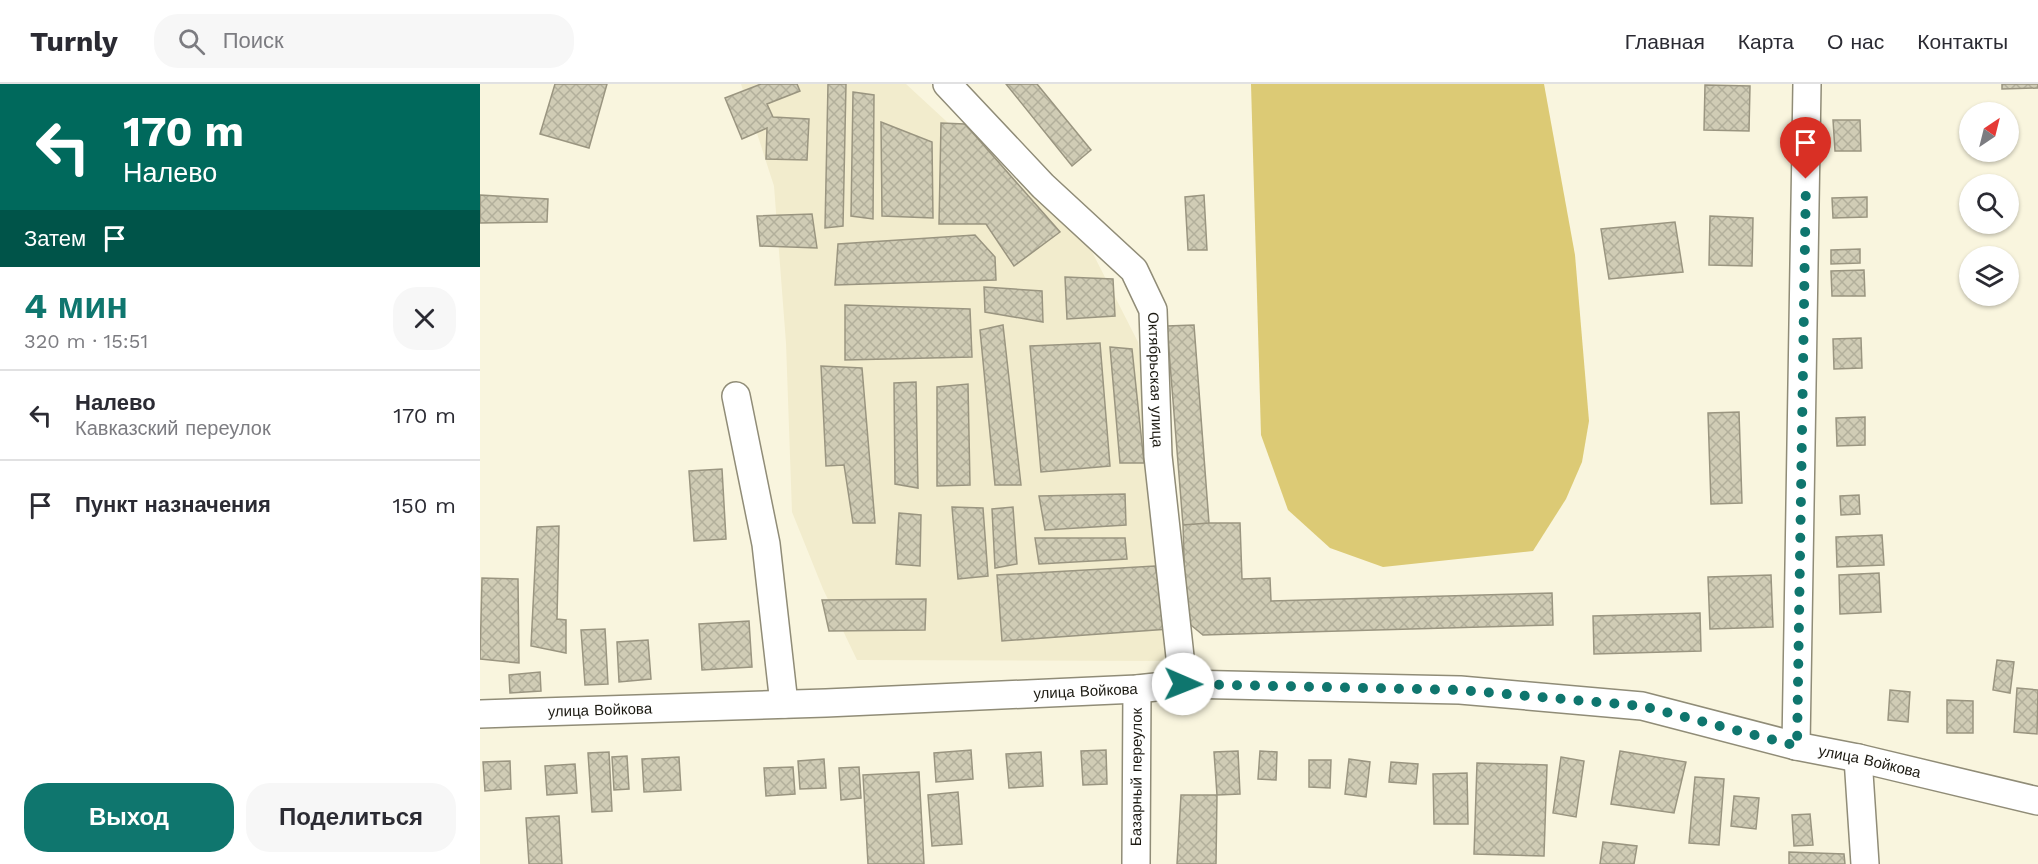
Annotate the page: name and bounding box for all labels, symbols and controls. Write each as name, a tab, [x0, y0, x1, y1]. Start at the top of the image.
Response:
search box	[154, 14, 574, 68]
text: Turnly	[30, 25, 118, 58]
icon: search	[175, 25, 208, 58]
text: Поиск	[223, 28, 284, 53]
text: Главная	[1625, 29, 1705, 54]
text: Карта	[1738, 29, 1794, 54]
text: О нас	[1827, 29, 1884, 54]
text: Контакты	[1917, 29, 2008, 54]
north arrow	[1959, 102, 2019, 162]
map controls	[1959, 102, 2019, 306]
text: 170 m	[123, 107, 244, 156]
icon: left	[24, 108, 102, 186]
pin	[1780, 117, 1831, 179]
icon: arrive	[1789, 126, 1822, 159]
text: Налево	[123, 157, 217, 189]
button: search	[1959, 174, 2019, 234]
icon: arrive	[98, 222, 131, 255]
text: Затем	[24, 226, 86, 251]
button: layers	[1959, 246, 2019, 306]
text: 4 мин	[24, 285, 128, 327]
button: close	[393, 287, 456, 350]
street label: Октябрьская улица	[1144, 312, 1167, 448]
text: 320 m · 15:51	[24, 329, 148, 353]
text: Налево	[75, 390, 156, 415]
icon: left	[24, 399, 57, 432]
text: 170 m	[393, 403, 456, 428]
text: Кавказский переулок	[75, 416, 271, 440]
icon: arrive	[24, 489, 57, 522]
text: Пункт назначения	[75, 492, 271, 517]
text: 150 m	[392, 493, 456, 518]
position arrow	[1151, 652, 1215, 716]
street label: улица Войкова	[1033, 680, 1139, 703]
street label: улица Войкова	[547, 700, 653, 721]
street label: Базарный переулок	[1127, 707, 1146, 846]
street label: улица Войкова	[1817, 742, 1923, 782]
button: Выход	[24, 783, 234, 852]
button: Поделиться	[246, 783, 456, 852]

